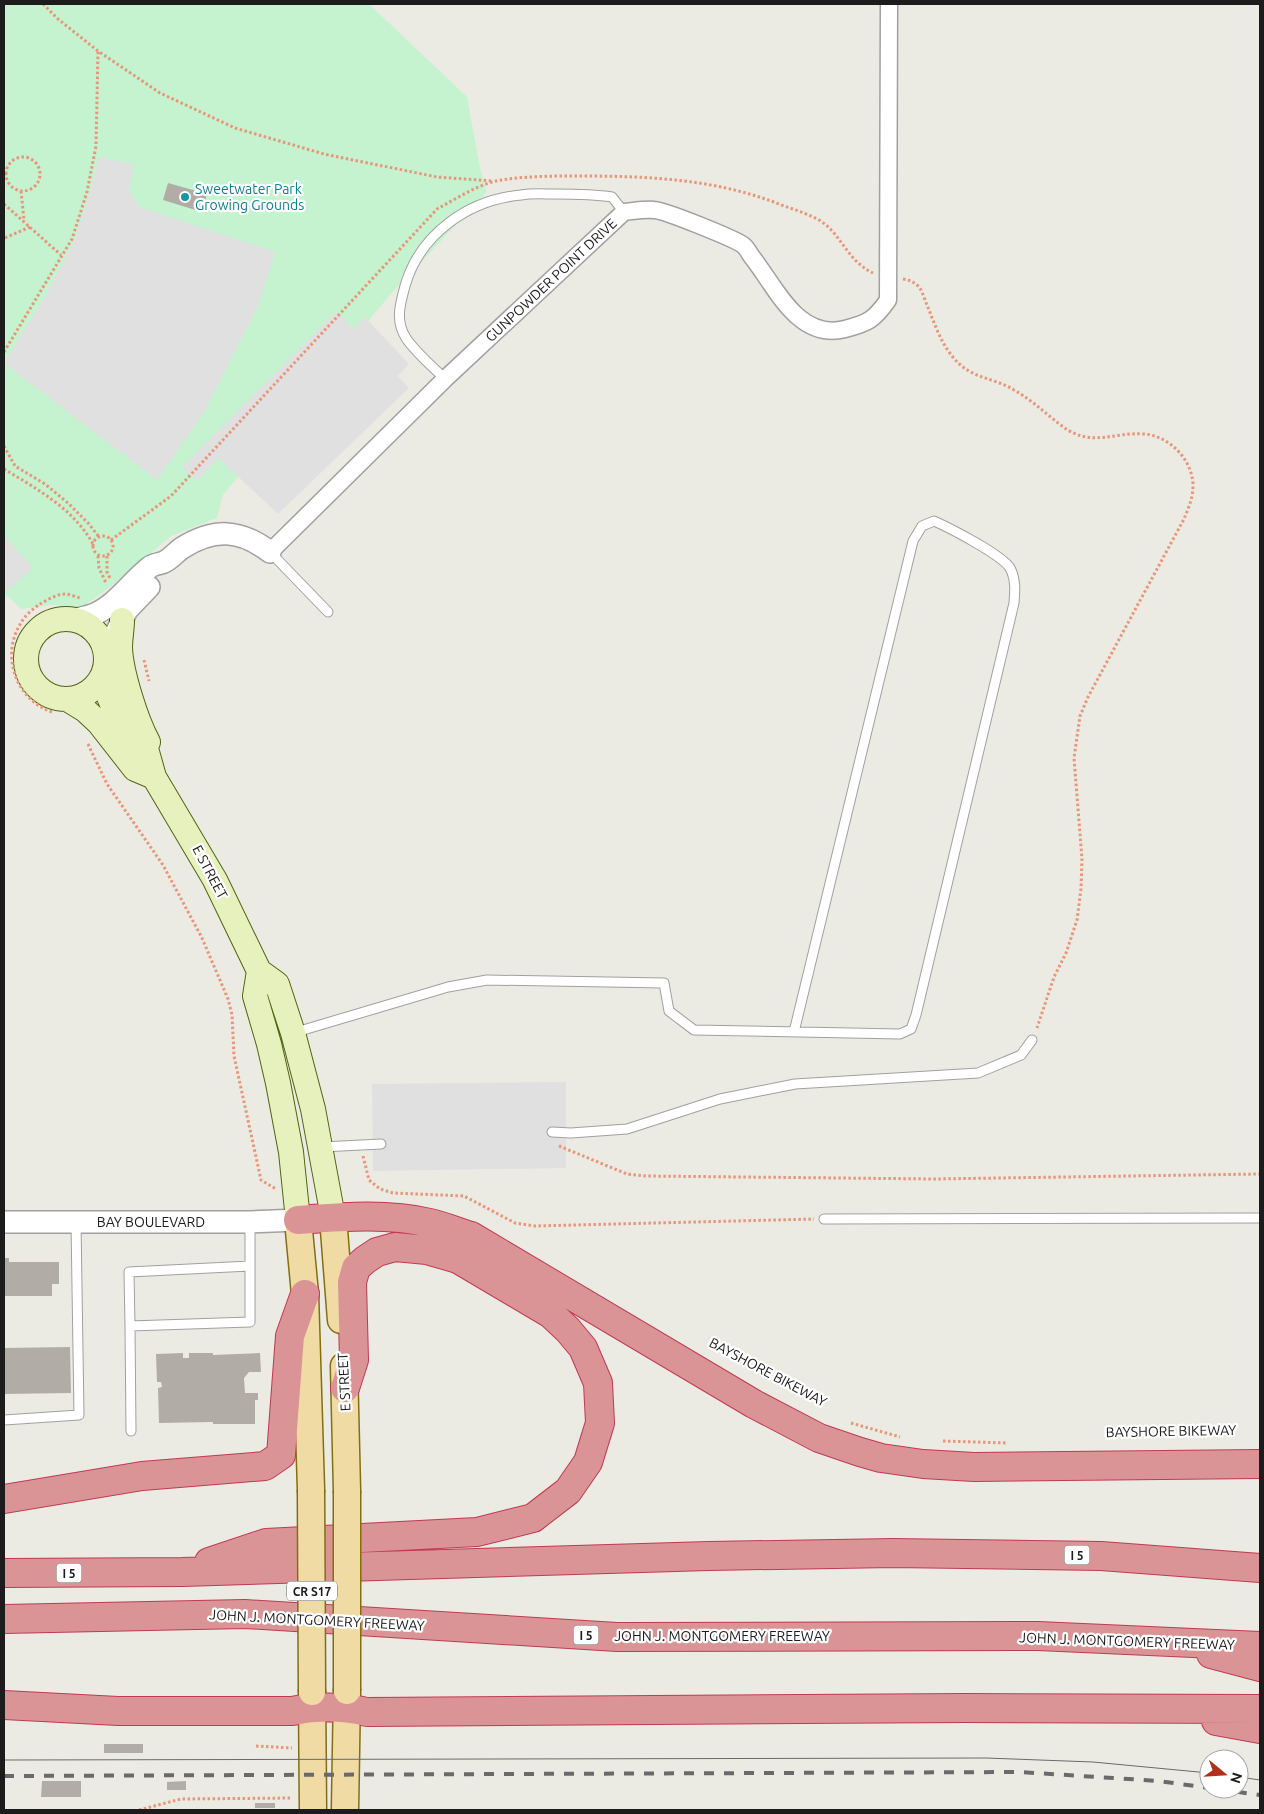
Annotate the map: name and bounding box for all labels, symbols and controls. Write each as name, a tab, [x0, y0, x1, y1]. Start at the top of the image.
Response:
place label: Sweetwater Park Growing Grounds	[195, 181, 304, 213]
marker: Sweetwater Park Growing Grounds	[179, 191, 191, 203]
street label: GUNPOWDER POINT DRIVE	[482, 215, 620, 345]
street label: E STREET	[189, 842, 231, 902]
street label: BAY BOULEVARD	[97, 1214, 205, 1230]
street label: BAYSHORE BIKEWAY	[707, 1334, 829, 1410]
street label: E STREET	[334, 1352, 354, 1412]
street label: BAYSHORE BIKEWAY	[1106, 1422, 1236, 1440]
road number: I 5	[1064, 1546, 1090, 1564]
road number: I 5	[56, 1564, 82, 1582]
road number: CR S17	[287, 1582, 337, 1600]
street label: JOHN J. MONTGOMERY FREEWAY	[209, 1606, 425, 1634]
road number: I 5	[574, 1626, 598, 1644]
street label: JOHN J. MONTGOMERY FREEWAY	[614, 1628, 830, 1644]
street label: JOHN J. MONTGOMERY FREEWAY	[1019, 1629, 1235, 1653]
north arrow	[1199, 1749, 1249, 1799]
text: N	[1227, 1771, 1246, 1785]

